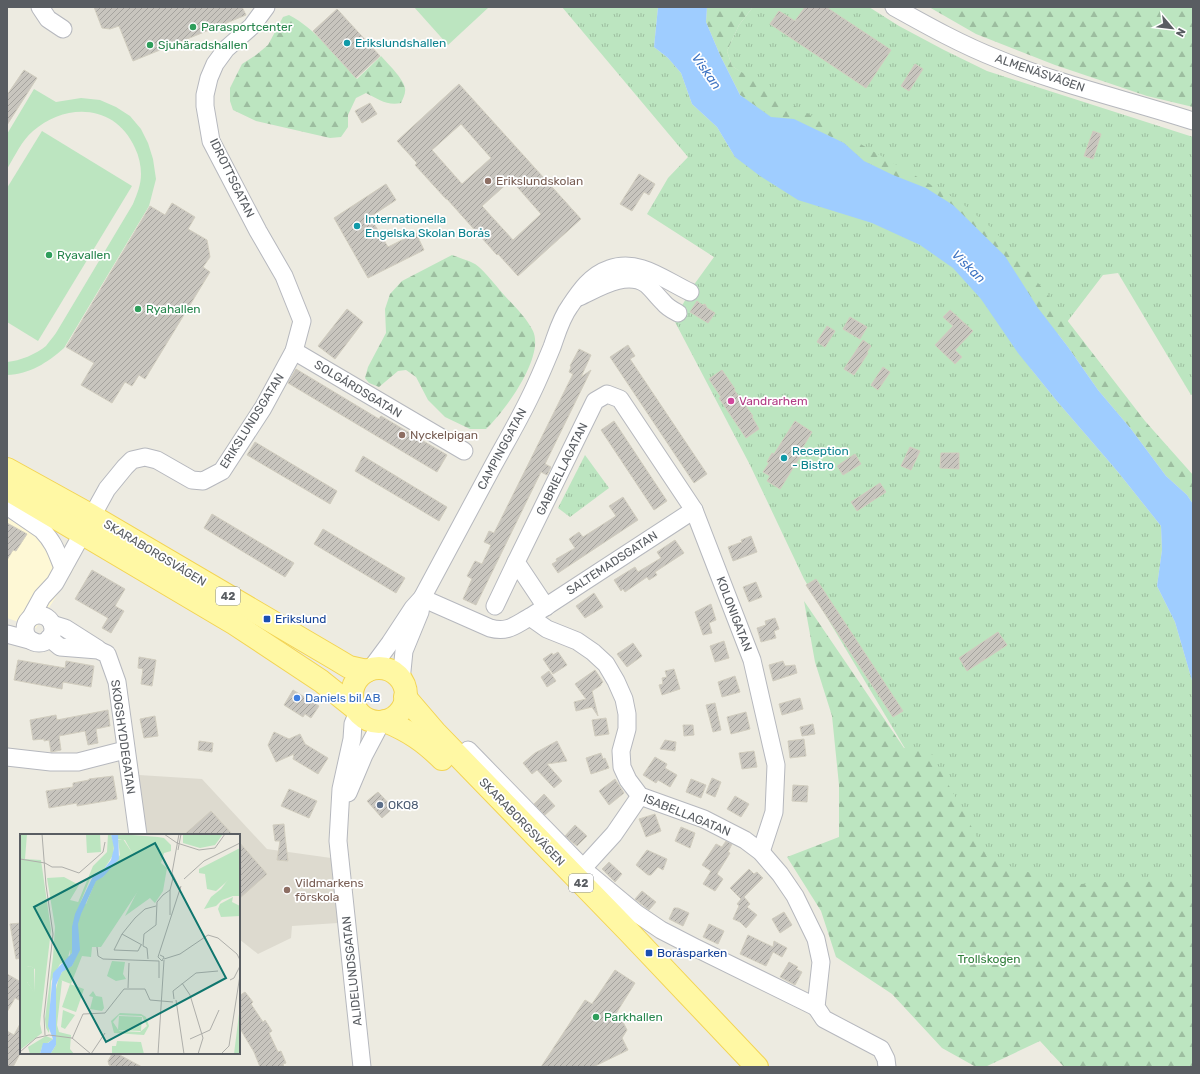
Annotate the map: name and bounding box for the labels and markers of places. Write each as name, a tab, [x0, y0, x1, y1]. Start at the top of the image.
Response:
place label: Parasportcenter	[201, 20, 293, 34]
marker: Parasportcenter	[188, 22, 198, 32]
place label: Erikslundshallen	[355, 36, 446, 50]
place label: Sjuhäradshallen	[158, 38, 248, 52]
marker: Erikslundshallen	[342, 38, 352, 48]
marker: Sjuhäradshallen	[145, 40, 155, 50]
place label: Erikslundskolan	[496, 174, 583, 188]
marker: Erikslundskolan	[483, 176, 493, 186]
place label: Internationella Engelska Skolan Borås	[365, 212, 490, 240]
marker: Internationella Engelska Skolan Borås	[352, 221, 362, 231]
place label: Ryavallen	[57, 248, 111, 262]
marker: Ryavallen	[44, 250, 54, 260]
place label: Ryahallen	[146, 302, 201, 316]
marker: Ryahallen	[133, 304, 143, 314]
place label: Vandrarhem	[739, 394, 808, 408]
marker: Vandrarhem	[726, 396, 736, 406]
place label: Nyckelpigan	[410, 428, 478, 442]
marker: Nyckelpigan	[397, 430, 407, 440]
place label: Reception - Bistro	[792, 444, 849, 472]
marker: Reception - Bistro	[779, 453, 789, 463]
place label: Erikslund	[275, 612, 327, 626]
marker: Erikslund	[262, 614, 272, 624]
place label: Daniels bil AB	[305, 691, 380, 705]
marker: Daniels bil AB	[292, 693, 302, 703]
place label: OKQ8	[388, 798, 419, 812]
marker: OKQ8	[375, 800, 385, 810]
place label: Vildmarkens förskola	[295, 876, 364, 904]
marker: Vildmarkens förskola	[282, 885, 292, 895]
place label: Boråsparken	[657, 946, 727, 960]
marker: Boråsparken	[644, 948, 654, 958]
place label: Parkhallen	[604, 1010, 663, 1024]
marker: Parkhallen	[591, 1012, 601, 1022]

